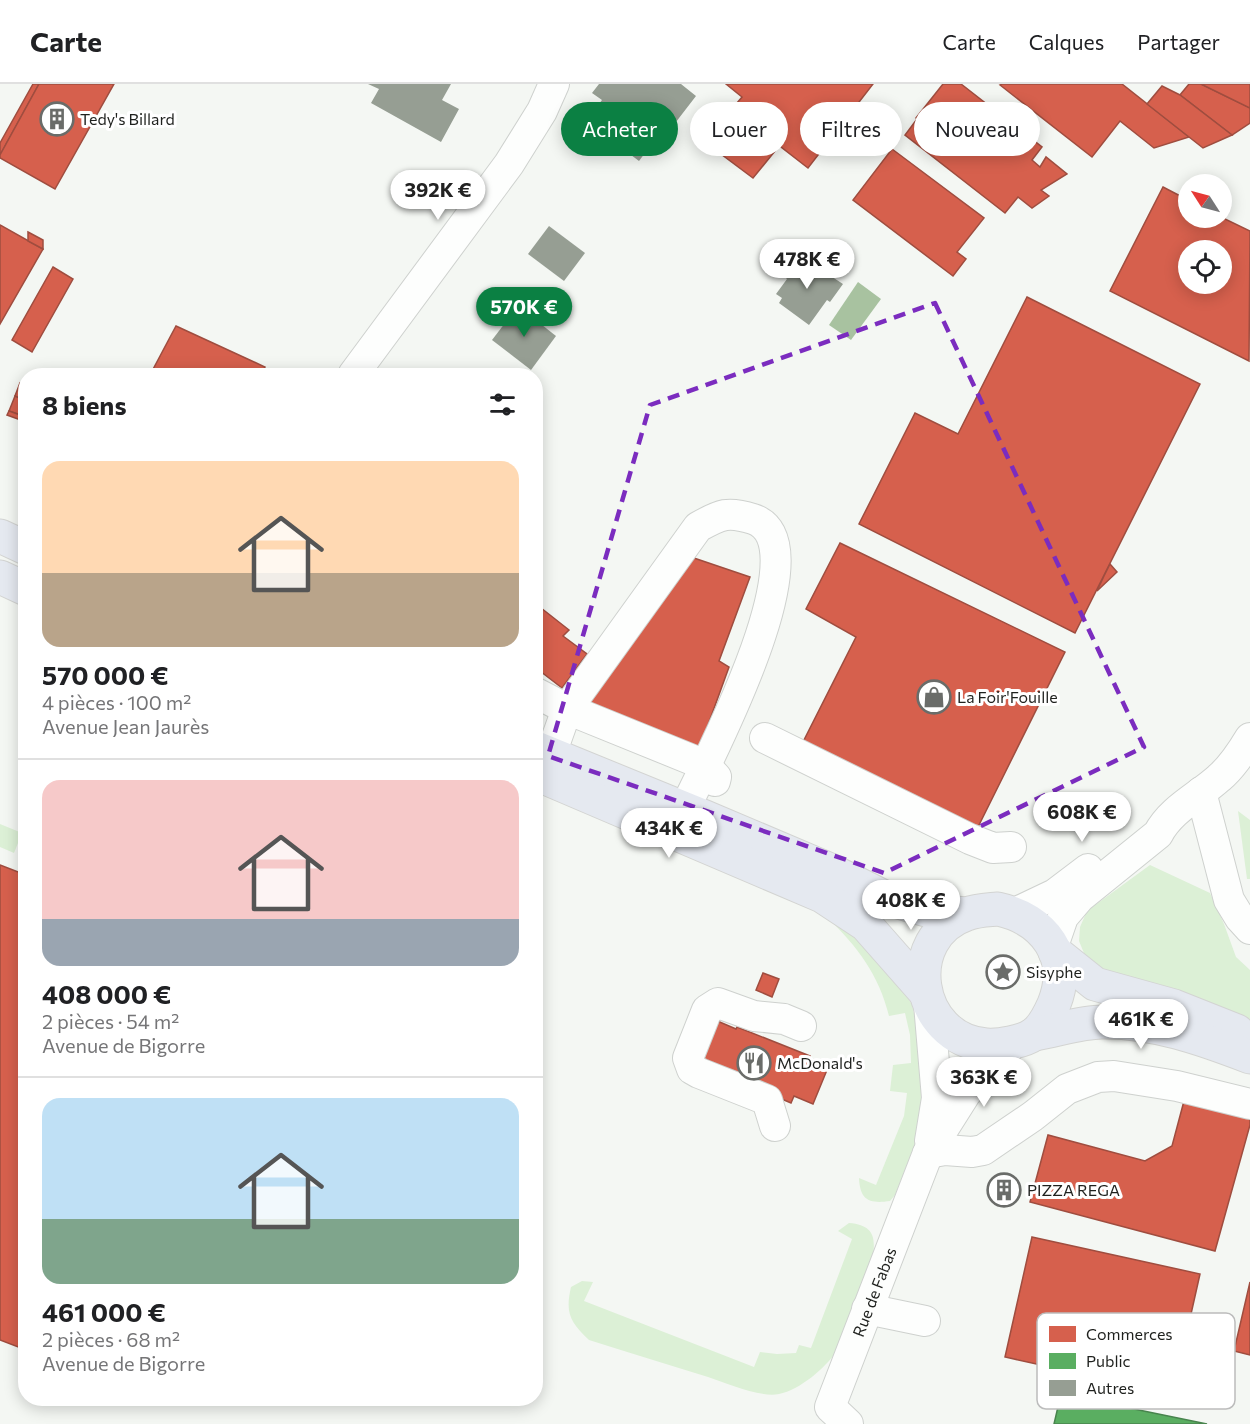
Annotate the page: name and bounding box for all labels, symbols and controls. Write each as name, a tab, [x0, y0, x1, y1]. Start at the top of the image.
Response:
text: Carte	[30, 24, 102, 58]
text: Carte	[943, 29, 996, 54]
text: Calques	[1029, 29, 1104, 54]
text: Partager	[1137, 29, 1220, 54]
building icon: Tedy's Billard	[39, 101, 75, 137]
chip: Acheter	[561, 102, 678, 156]
chip: Louer	[690, 102, 788, 156]
chip: Filtres	[800, 102, 902, 156]
chip: Nouveau	[914, 102, 1040, 156]
place label: Tedy's Billard	[80, 109, 175, 128]
pin: 392K €	[389, 170, 487, 221]
north arrow	[1178, 174, 1232, 228]
map controls	[1178, 174, 1232, 294]
text: 392K €	[404, 177, 472, 201]
pin: 478K €	[758, 239, 856, 290]
button: locate	[1178, 240, 1232, 294]
text: 478K €	[774, 246, 840, 270]
pin: 570K €	[475, 287, 573, 338]
text: 570K €	[490, 294, 558, 318]
icon: filters	[486, 388, 519, 421]
text: 8 biens	[42, 389, 127, 420]
icon: home	[227, 500, 335, 608]
text: 570 000 €	[42, 659, 169, 690]
shop icon: La Foir'Fouille	[916, 679, 952, 715]
place label: La Foir'Fouille	[957, 687, 1058, 706]
text: 4 pièces · 100 m²	[42, 690, 191, 714]
text: Avenue Jean Jaurès	[42, 714, 209, 738]
pin: 608K €	[1033, 792, 1131, 843]
text: 608K €	[1047, 799, 1117, 823]
pin: 434K €	[620, 808, 718, 859]
text: 434K €	[635, 815, 703, 839]
icon: home	[227, 819, 335, 927]
pin: 408K €	[862, 880, 960, 931]
text: 408K €	[876, 887, 946, 911]
place icon: Sisyphe	[985, 954, 1021, 990]
place label: Sisyphe	[1026, 962, 1082, 981]
text: 408 000 €	[42, 978, 171, 1009]
pin: 461K €	[1092, 999, 1190, 1050]
text: 461K €	[1108, 1006, 1174, 1030]
text: 2 pièces · 54 m²	[42, 1009, 179, 1033]
text: Avenue de Bigorre	[42, 1033, 205, 1057]
restaurant icon: McDonald's	[736, 1045, 772, 1081]
place label: McDonald's	[777, 1053, 863, 1072]
pin: 363K €	[935, 1057, 1033, 1108]
text: 363K €	[950, 1064, 1018, 1088]
icon: home	[227, 1137, 335, 1245]
building icon: PIZZA REGA	[986, 1172, 1022, 1208]
place label: PIZZA REGA	[1027, 1180, 1120, 1199]
street label: Rue de Fabas	[848, 1244, 900, 1339]
text: 461 000 €	[42, 1296, 166, 1327]
legend	[1037, 1313, 1235, 1409]
text: Commerces	[1086, 1324, 1173, 1343]
text: 2 pièces · 68 m²	[42, 1327, 180, 1351]
text: Avenue de Bigorre	[42, 1351, 205, 1375]
text: Public	[1086, 1351, 1131, 1370]
text: Autres	[1086, 1378, 1134, 1397]

